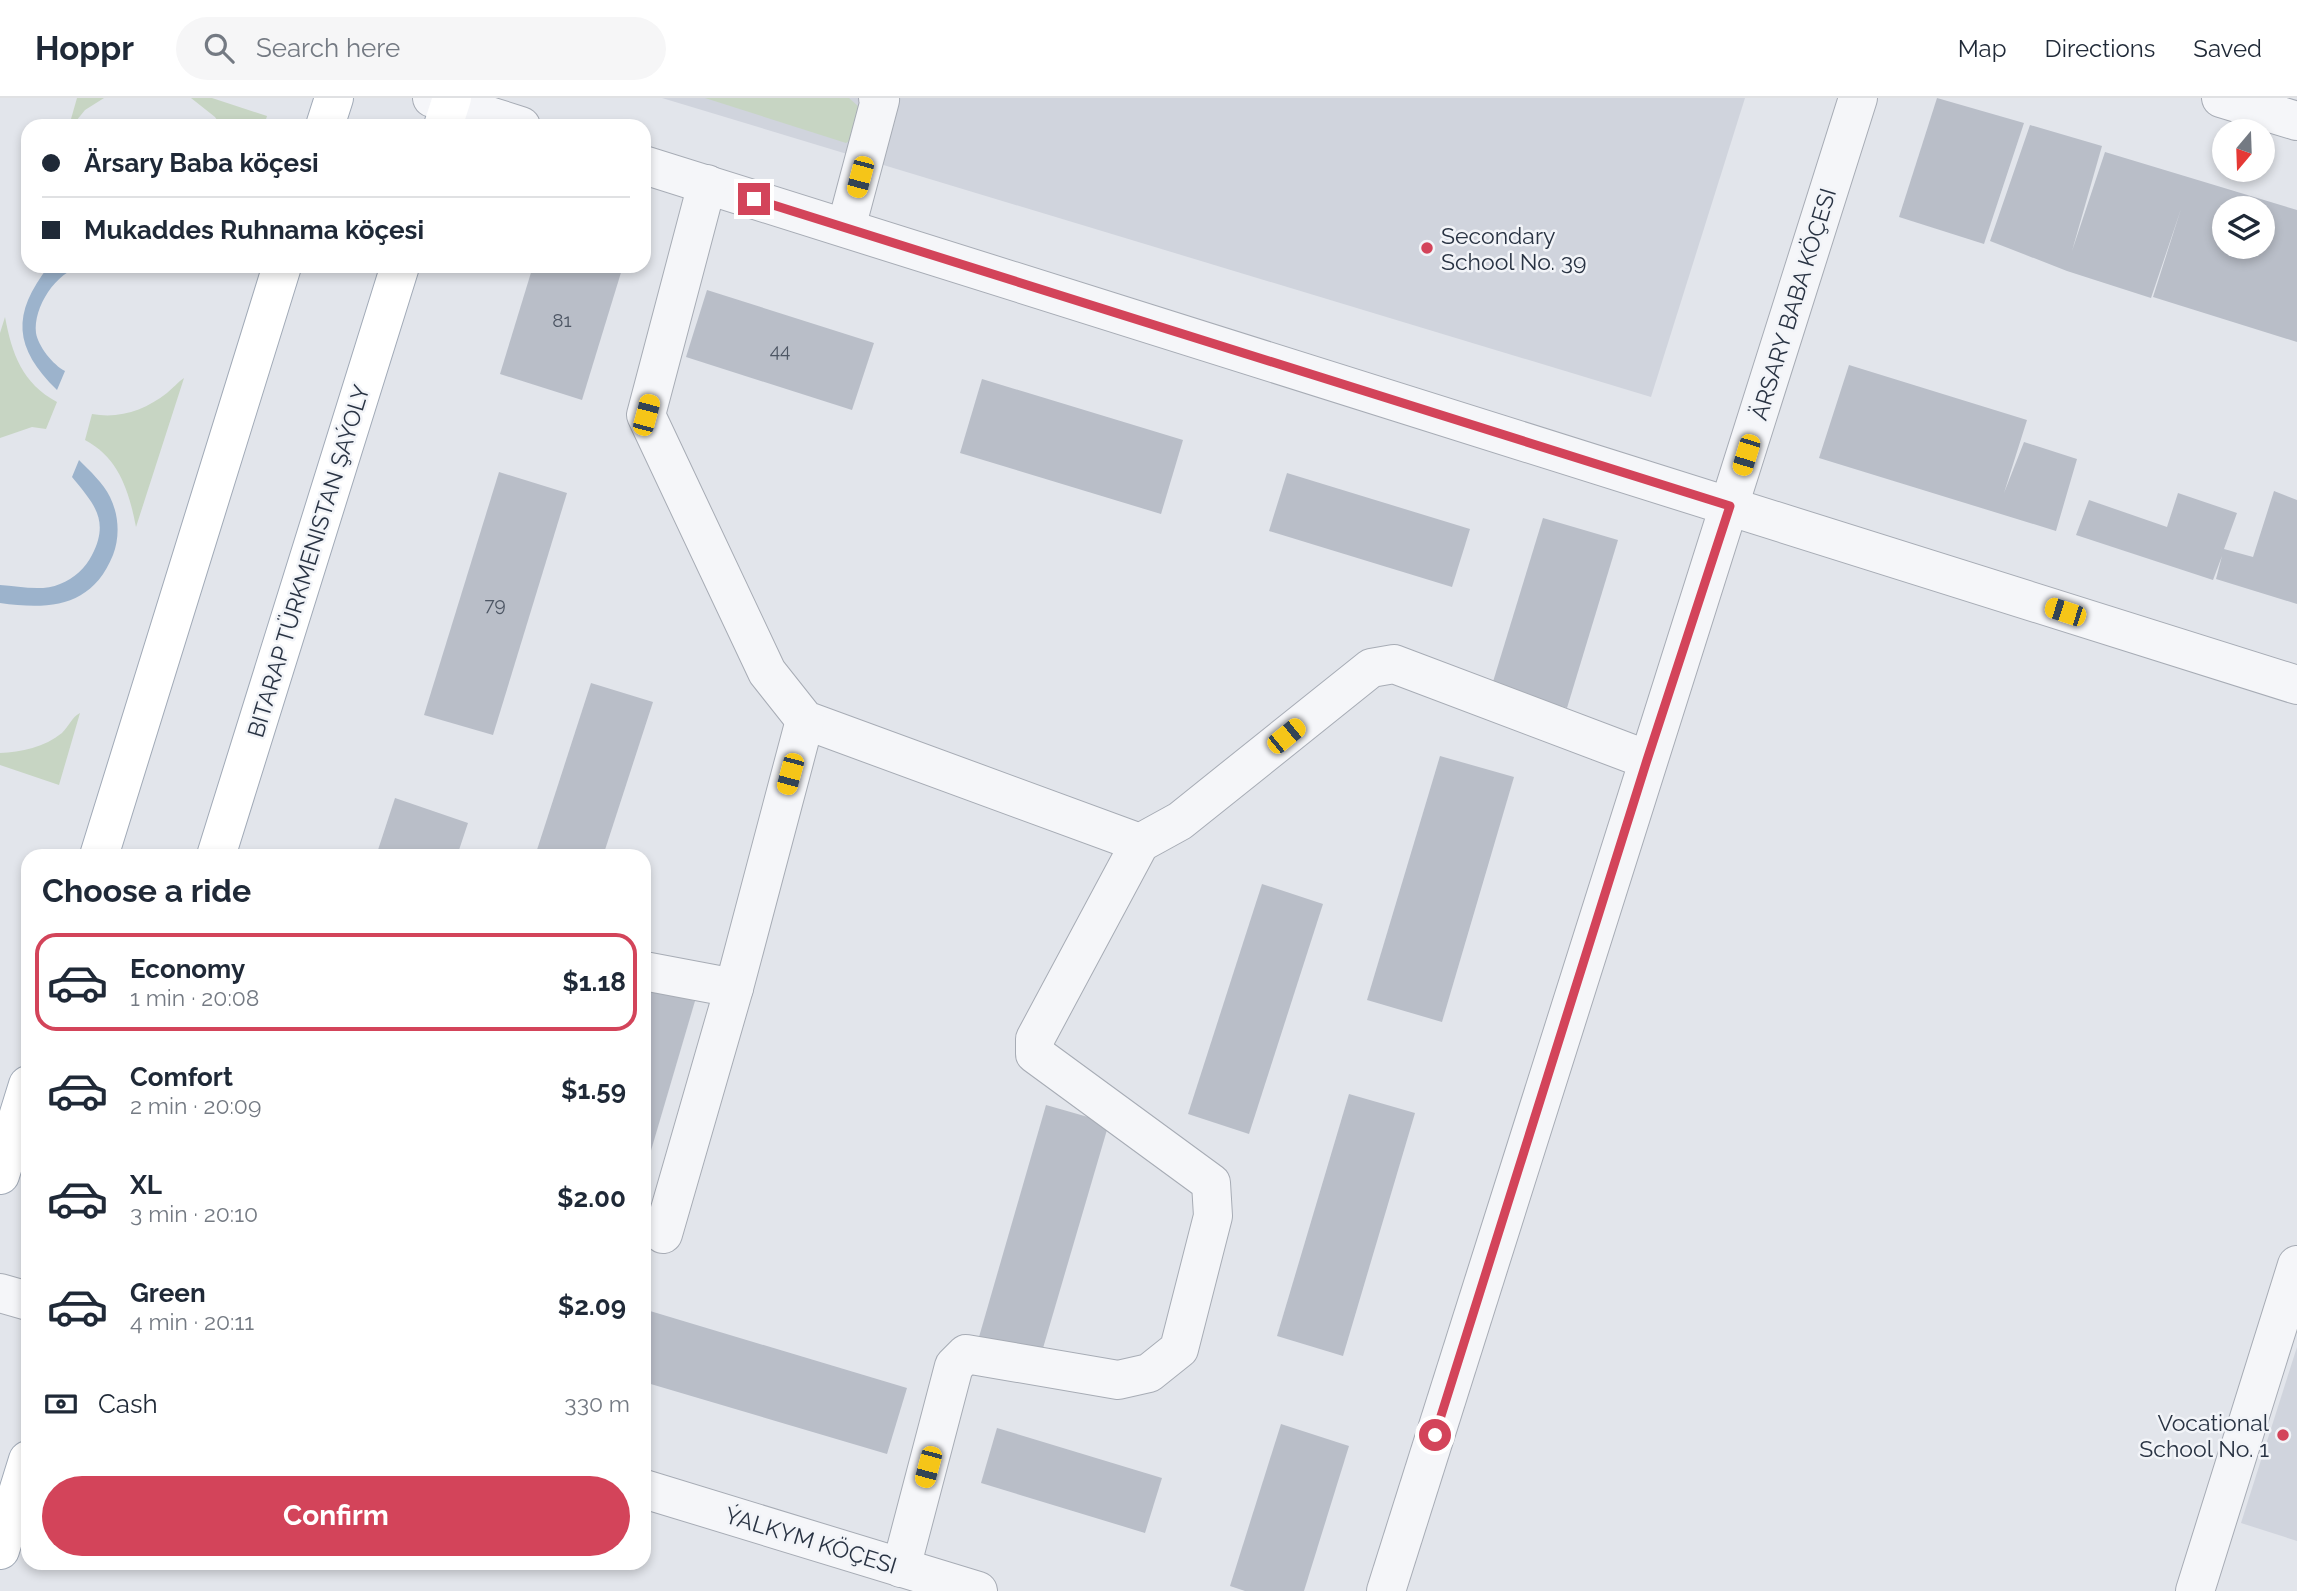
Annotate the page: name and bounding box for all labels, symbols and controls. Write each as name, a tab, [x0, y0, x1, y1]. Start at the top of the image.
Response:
search box	[176, 17, 666, 80]
text: Hoppr	[35, 29, 134, 68]
icon: search	[200, 29, 238, 67]
text: Search here	[256, 33, 400, 63]
text: Map	[1958, 34, 2007, 63]
text: Directions	[2045, 34, 2155, 63]
text: Saved	[2193, 34, 2262, 63]
north arrow	[2212, 119, 2275, 182]
map controls	[2212, 119, 2275, 259]
text: Ärsary Baba köçesi	[84, 148, 319, 178]
car	[845, 154, 876, 200]
route end	[738, 183, 770, 215]
street label: ÄRSARY BABA KÖÇESI	[1745, 185, 1841, 423]
button: layers	[2212, 196, 2275, 259]
text: Mukaddes Ruhnama köçesi	[84, 215, 424, 245]
place label: Secondary School No. 39	[1441, 222, 1587, 275]
marker: Secondary School No. 39	[1419, 240, 1435, 256]
house number: 81	[552, 309, 572, 331]
house number: 44	[770, 339, 790, 361]
street label: BITARAP TÜRKMENISTAN ŞAÝOLY	[241, 381, 375, 741]
car	[631, 392, 662, 438]
car	[1730, 432, 1763, 478]
house number: 79	[484, 593, 506, 615]
car	[2042, 596, 2089, 628]
car	[1264, 715, 1309, 757]
car	[775, 751, 806, 797]
text: Choose a ride	[42, 872, 251, 909]
icon: car	[46, 951, 109, 1014]
text: Economy	[130, 954, 245, 984]
text: $1.18	[562, 967, 626, 997]
text: 1 min · 20:08	[130, 984, 259, 1011]
icon: car	[46, 1059, 109, 1122]
text: Comfort	[130, 1062, 233, 1092]
text: $1.59	[561, 1075, 626, 1105]
text: 2 min · 20:09	[130, 1092, 261, 1119]
icon: car	[46, 1167, 109, 1230]
text: XL	[130, 1170, 162, 1200]
text: $2.00	[557, 1183, 626, 1213]
text: 3 min · 20:10	[130, 1200, 258, 1227]
icon: car	[46, 1275, 109, 1338]
text: Green	[130, 1278, 206, 1308]
text: $2.09	[558, 1291, 626, 1321]
text: 4 min · 20:11	[130, 1308, 254, 1335]
icon: cash	[42, 1385, 80, 1423]
text: Cash	[98, 1389, 158, 1419]
text: 330 m	[564, 1390, 630, 1417]
place label: Vocational School No. 1	[2139, 1409, 2270, 1462]
route start	[1419, 1419, 1451, 1451]
marker: Vocational School No. 1	[2275, 1427, 2291, 1443]
car	[913, 1444, 944, 1490]
button: Confirm	[42, 1476, 630, 1556]
street label: ÝALKYM KÖÇESI	[722, 1501, 900, 1579]

